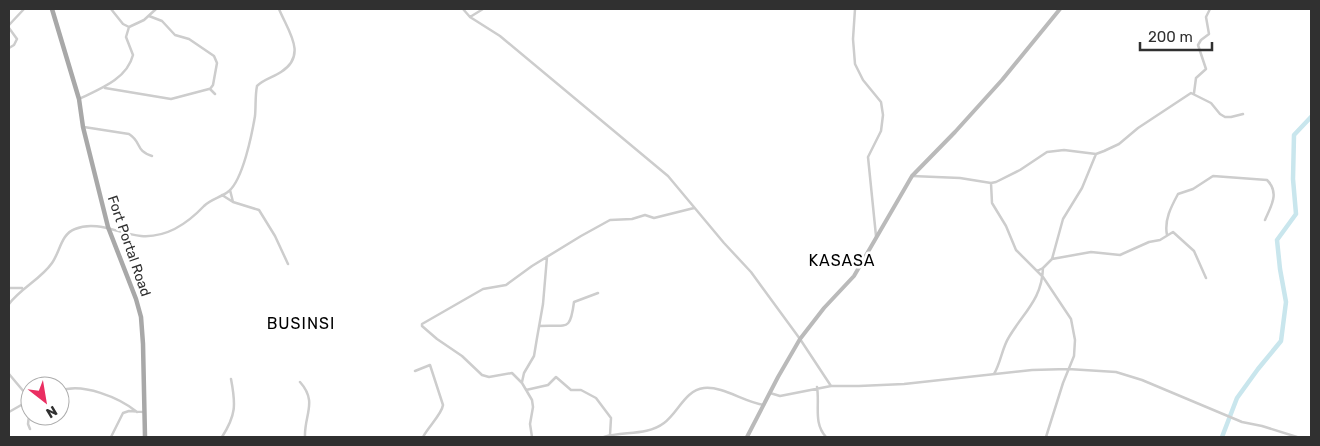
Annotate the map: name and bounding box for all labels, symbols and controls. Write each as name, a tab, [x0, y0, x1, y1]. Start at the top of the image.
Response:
scale bar	[1140, 20, 1212, 52]
text: 200 m	[1148, 28, 1193, 46]
street label: Fort Portal Road	[104, 193, 154, 299]
district label: KASASA	[808, 251, 876, 270]
district label: BUSINSI	[267, 314, 335, 333]
north arrow	[20, 376, 70, 426]
text: N	[43, 402, 60, 422]

